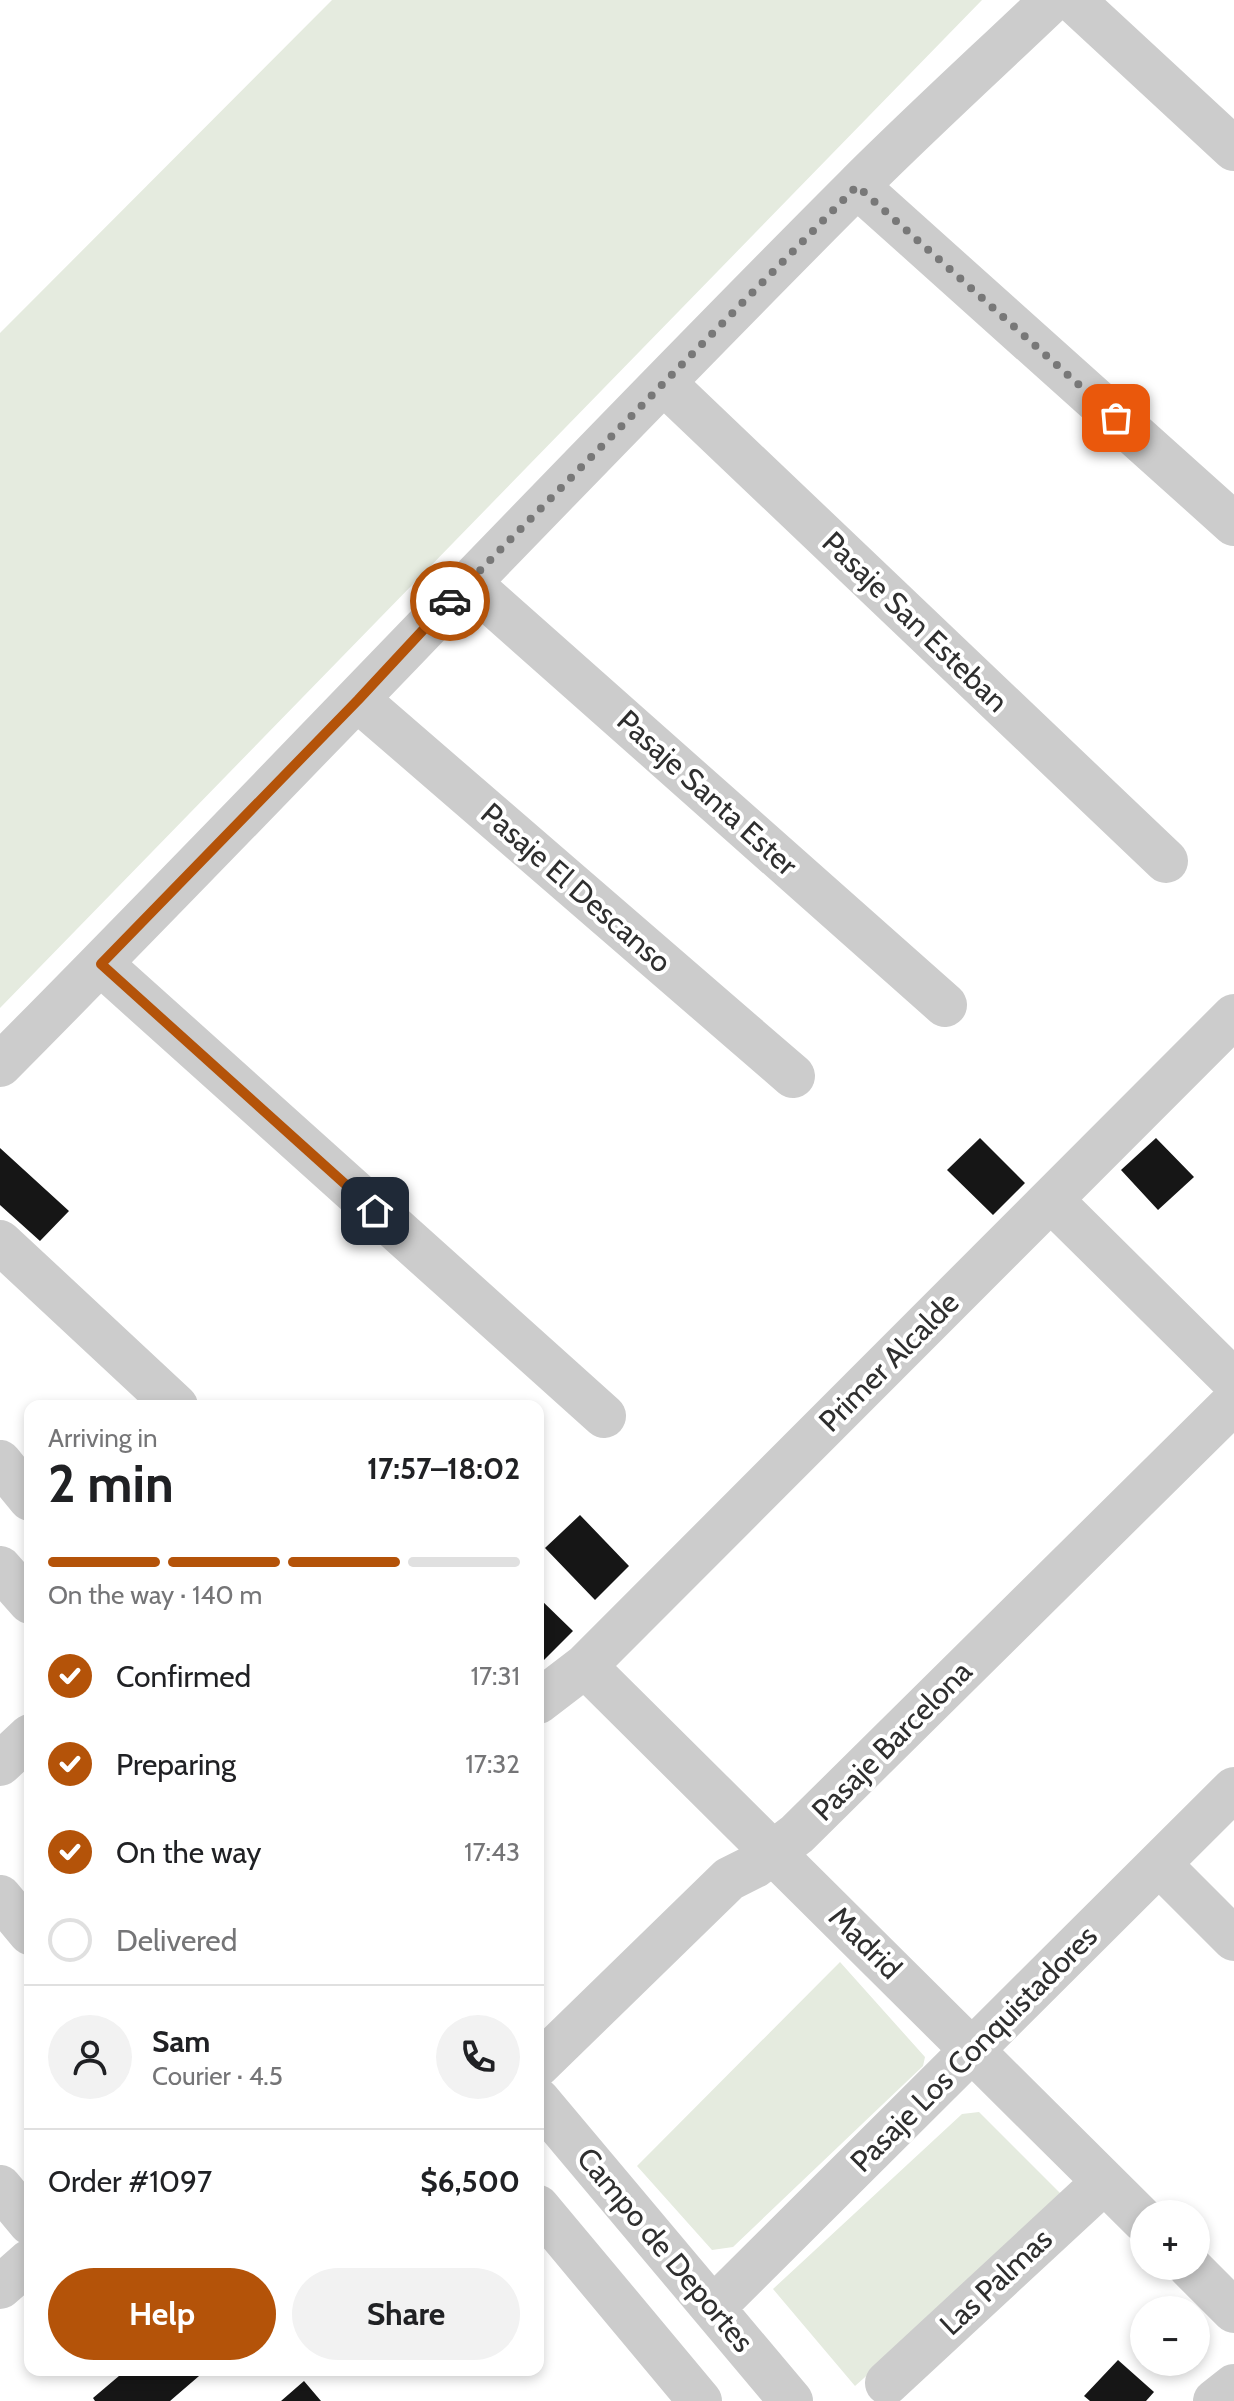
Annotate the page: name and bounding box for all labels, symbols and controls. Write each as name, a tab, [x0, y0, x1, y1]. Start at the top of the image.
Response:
pin	[1082, 384, 1150, 452]
icon: bag	[1094, 396, 1138, 440]
street label: Pasaje San Esteban	[815, 524, 1016, 720]
courier	[410, 561, 490, 641]
icon: car	[428, 579, 472, 623]
street label: Pasaje Santa Ester	[610, 702, 806, 884]
street label: Pasaje El Descanso	[474, 795, 679, 980]
pin	[341, 1177, 409, 1245]
icon: home	[353, 1189, 397, 1233]
street label: Primer Alcalde	[811, 1284, 966, 1439]
text: Arriving in	[48, 1422, 158, 1454]
text: 17:57–18:02	[367, 1450, 520, 1487]
text: 2 min	[48, 1452, 174, 1515]
text: On the way · 140 m	[48, 1579, 262, 1611]
street label: Pasaje Barcelona	[804, 1652, 980, 1828]
icon: check	[48, 1654, 92, 1698]
text: Confirmed	[116, 1658, 251, 1695]
text: 17:31	[470, 1660, 520, 1692]
icon: check	[48, 1742, 92, 1786]
text: Preparing	[116, 1746, 236, 1783]
text: 17:32	[465, 1748, 520, 1780]
icon: check	[48, 1830, 92, 1874]
text: On the way	[116, 1834, 261, 1871]
text: 17:43	[464, 1836, 520, 1868]
street label: Madrid	[821, 1899, 909, 1987]
street label: Pasaje Los Conquistadores	[843, 1918, 1105, 2180]
text: Delivered	[116, 1922, 237, 1959]
button: person	[48, 2015, 132, 2099]
button: phone	[436, 2015, 520, 2099]
text: Sam	[152, 2023, 210, 2060]
text: Courier · 4.5	[152, 2060, 283, 2092]
street label: Campo de Deportes	[569, 2140, 762, 2359]
text: Order #1097	[48, 2163, 212, 2200]
text: $6,500	[420, 2163, 520, 2200]
map controls	[1130, 2200, 1210, 2376]
button: +	[1130, 2200, 1210, 2280]
street label: Las Palmas	[932, 2220, 1059, 2343]
button: Help	[48, 2268, 276, 2360]
button: Share	[292, 2268, 520, 2360]
button: −	[1130, 2296, 1210, 2376]

